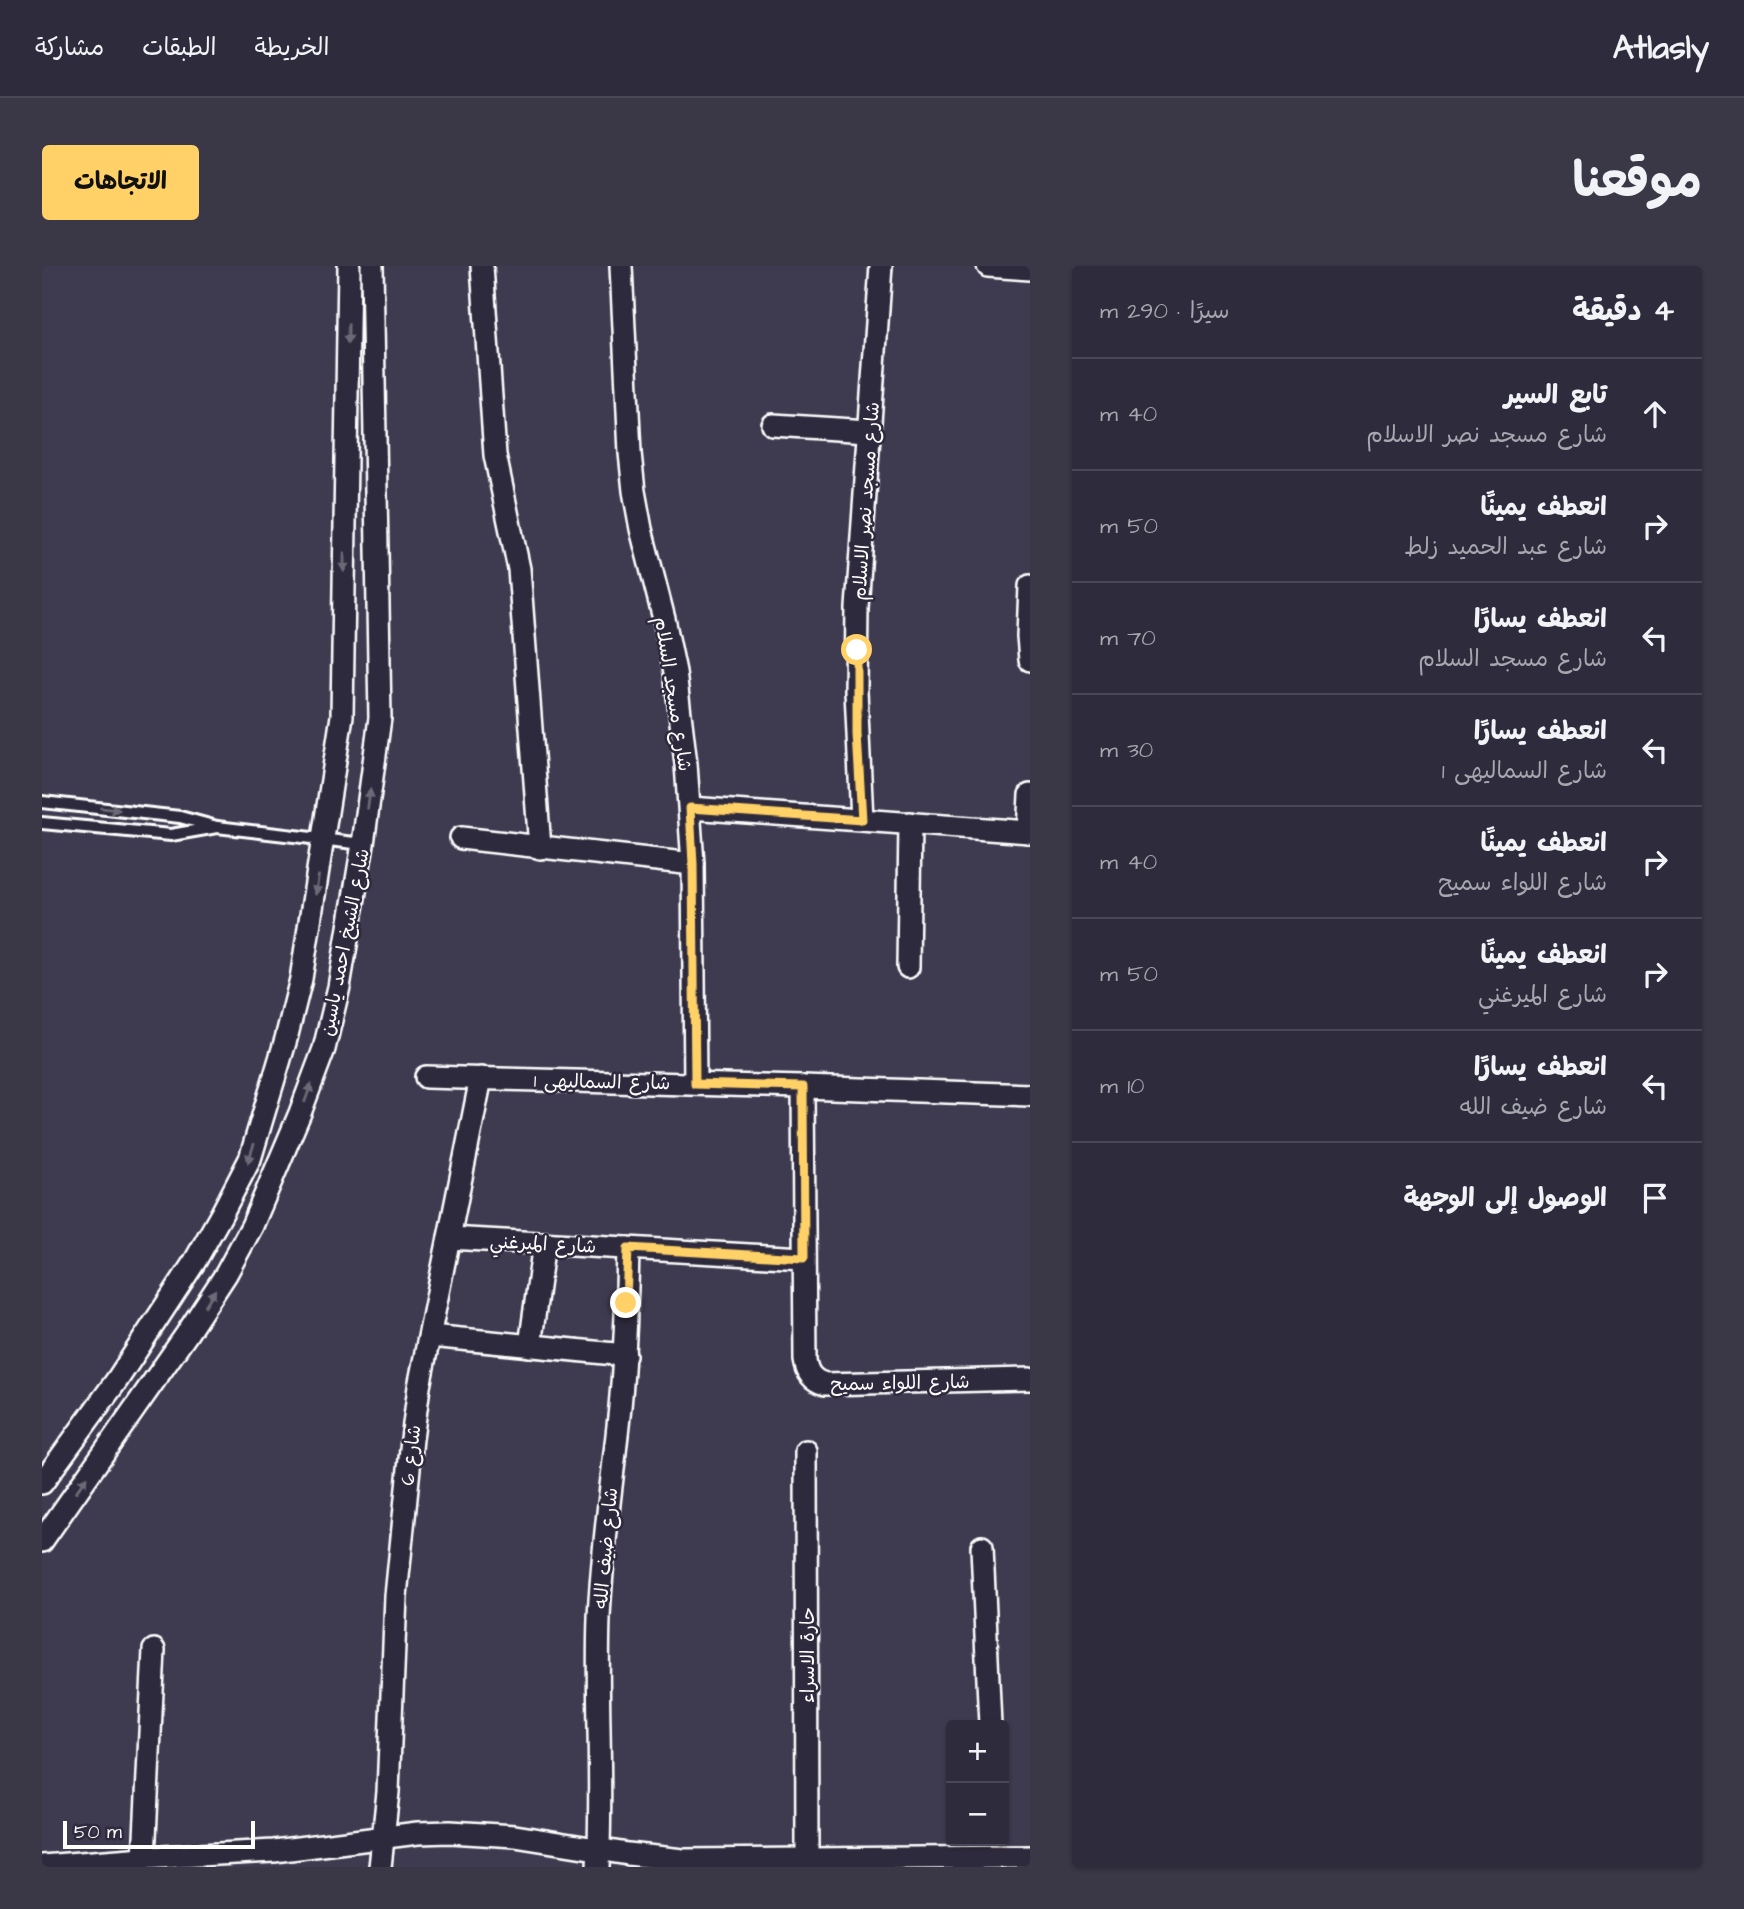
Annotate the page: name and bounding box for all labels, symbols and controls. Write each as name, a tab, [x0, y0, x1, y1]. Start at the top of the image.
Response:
text: Atlasly	[1613, 25, 1709, 71]
text: مشاركة	[35, 31, 104, 65]
text: الطبقات	[142, 31, 217, 65]
text: الخريطة	[255, 31, 329, 65]
button: الاتجاهات	[42, 145, 199, 220]
text: موقعنا	[1572, 148, 1702, 216]
text: 4 دقيقة	[1572, 290, 1674, 332]
text: سيرًا · 290 m	[1100, 295, 1230, 327]
one-way arrow	[342, 323, 354, 345]
text: تابع السير	[1504, 377, 1607, 413]
icon: ahead	[1636, 395, 1674, 433]
text: 40 m	[1100, 398, 1157, 430]
street label: شارع مسجد نصر الاسلام	[846, 401, 887, 601]
text: شارع مسجد نصر الاسلام	[1366, 419, 1607, 451]
text: انعطف يمينًا	[1480, 489, 1607, 525]
icon: right	[1636, 507, 1674, 545]
text: 50 m	[1100, 510, 1158, 542]
text: شارع عبد الحميد زلط	[1404, 531, 1607, 563]
one-way arrow	[339, 551, 350, 573]
text: انعطف يسارًا	[1474, 601, 1607, 637]
street label: شارع مسجد السلام	[647, 615, 698, 773]
icon: left	[1636, 619, 1674, 657]
text: 70 m	[1100, 622, 1156, 654]
route start	[841, 634, 872, 665]
text: شارع مسجد السلام	[1418, 643, 1607, 675]
text: انعطف يسارًا	[1474, 713, 1607, 749]
icon: left	[1636, 731, 1674, 769]
text: 30 m	[1100, 734, 1153, 766]
text: شارع السماليهى 1	[1442, 755, 1607, 787]
one-way arrow	[364, 788, 375, 810]
one-way arrow	[99, 804, 121, 815]
text: انعطف يمينًا	[1480, 825, 1607, 861]
icon: right	[1636, 843, 1674, 881]
street label: شارع الشيخ احمد ياسين	[314, 846, 377, 1039]
text: 40 m	[1100, 846, 1157, 878]
text: شارع اللواء سميح	[1438, 867, 1607, 899]
one-way arrow	[311, 874, 322, 896]
text: انعطف يمينًا	[1480, 937, 1607, 973]
icon: right	[1636, 955, 1674, 993]
text: 50 m	[1100, 958, 1158, 990]
text: شارع الميرغني	[1478, 979, 1607, 1011]
text: انعطف يسارًا	[1474, 1049, 1607, 1085]
icon: left	[1636, 1067, 1674, 1105]
street label: شارع السماليهى 1	[534, 1068, 670, 1097]
text: 10 m	[1100, 1070, 1145, 1102]
one-way arrow	[302, 1083, 313, 1104]
text: شارع ضيف الله	[1460, 1091, 1607, 1123]
one-way arrow	[245, 1143, 256, 1164]
icon: arrive	[1636, 1179, 1674, 1217]
text: الوصول إلى الوجهة	[1403, 1180, 1607, 1216]
street label: شارع الميرغني	[489, 1228, 597, 1263]
route end	[610, 1287, 641, 1318]
one-way arrow	[204, 1288, 217, 1308]
street label: شارع اللواء سميح	[830, 1369, 970, 1398]
street label: شارع 6	[394, 1423, 429, 1487]
one-way arrow	[74, 1476, 88, 1494]
street label: شارع ضيف الله	[588, 1486, 625, 1610]
street label: حارة الاسراء	[795, 1607, 822, 1703]
map controls	[946, 1720, 1009, 1846]
button: +	[946, 1720, 1009, 1783]
button: −	[946, 1783, 1009, 1846]
scale bar	[63, 1818, 256, 1850]
text: 50 m	[74, 1819, 122, 1846]

